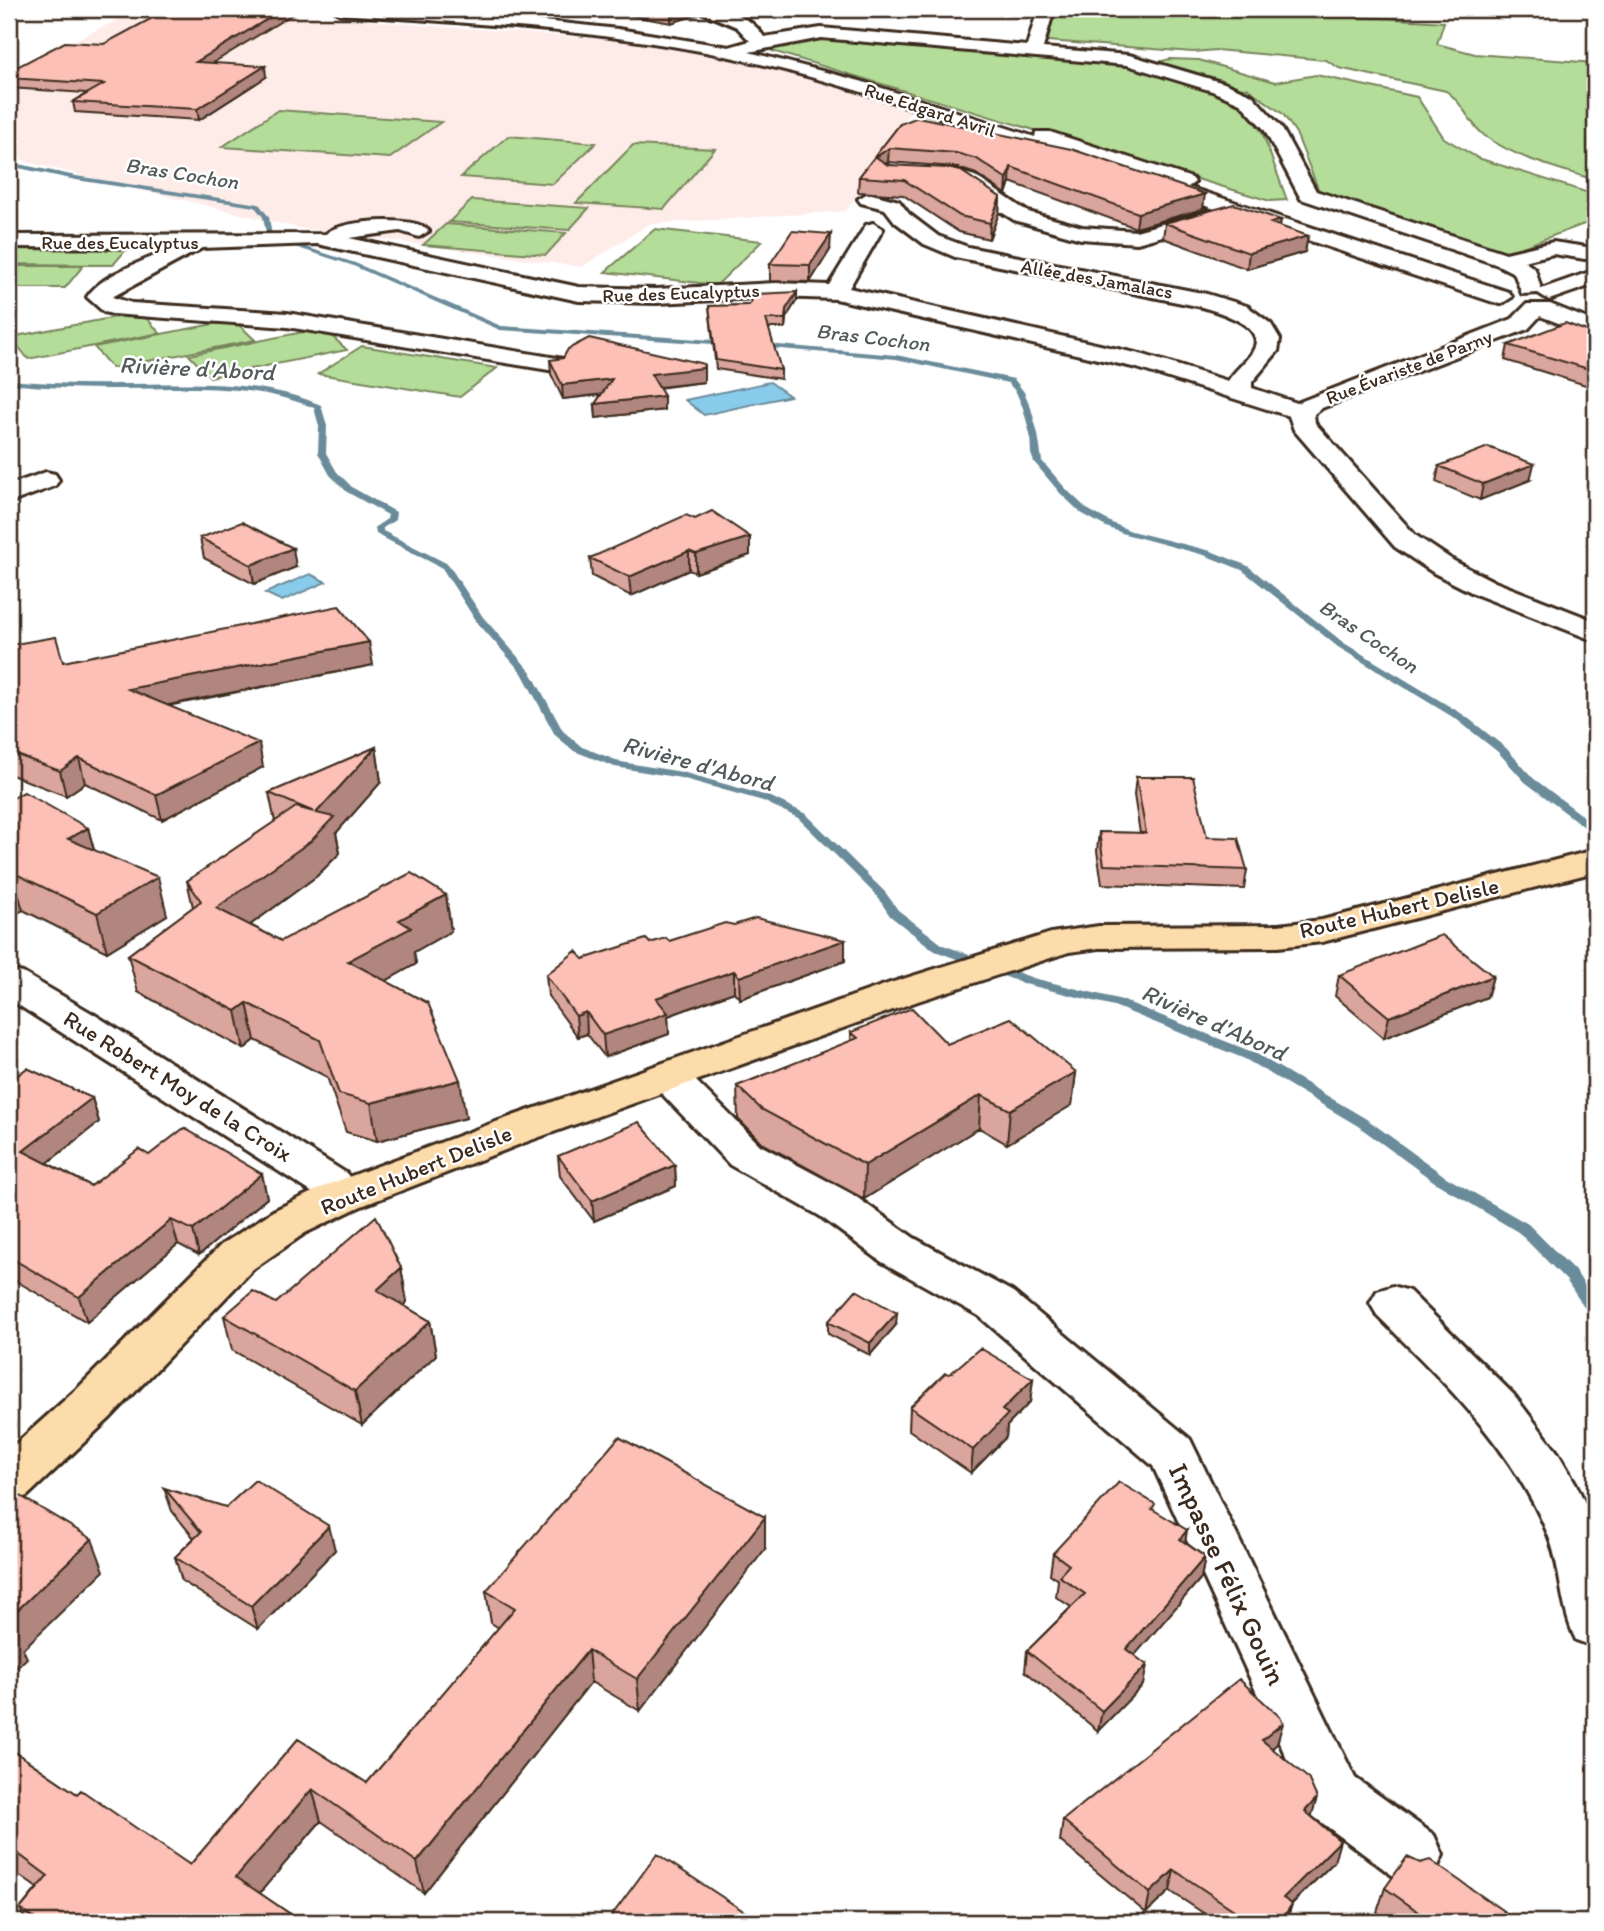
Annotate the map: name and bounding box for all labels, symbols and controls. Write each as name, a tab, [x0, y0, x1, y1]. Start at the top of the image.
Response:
street label: Rue Edgard Avril	[861, 78, 999, 142]
water label: Bras Cochon	[124, 152, 241, 194]
street label: Rue des Eucalyptus	[41, 231, 199, 254]
street label: Allée des Jamalacs	[1019, 254, 1175, 304]
street label: Rue des Eucalyptus	[602, 279, 760, 307]
water label: Bras Cochon	[815, 318, 932, 356]
street label: Rue Évariste de Parny	[1323, 325, 1496, 409]
water label: Rivière d'Abord	[119, 349, 277, 387]
water label: Bras Cochon	[1315, 594, 1424, 679]
water label: Rivière d'Abord	[619, 729, 779, 798]
street label: Route Hubert Delisle	[1296, 871, 1502, 945]
water label: Rivière d'Abord	[1137, 977, 1293, 1068]
street label: Rue Robert Moy de la Croix	[59, 1004, 298, 1168]
street label: Route Hubert Delisle	[316, 1119, 516, 1221]
street label: Impasse Félix Gouin	[1162, 1458, 1294, 1691]

